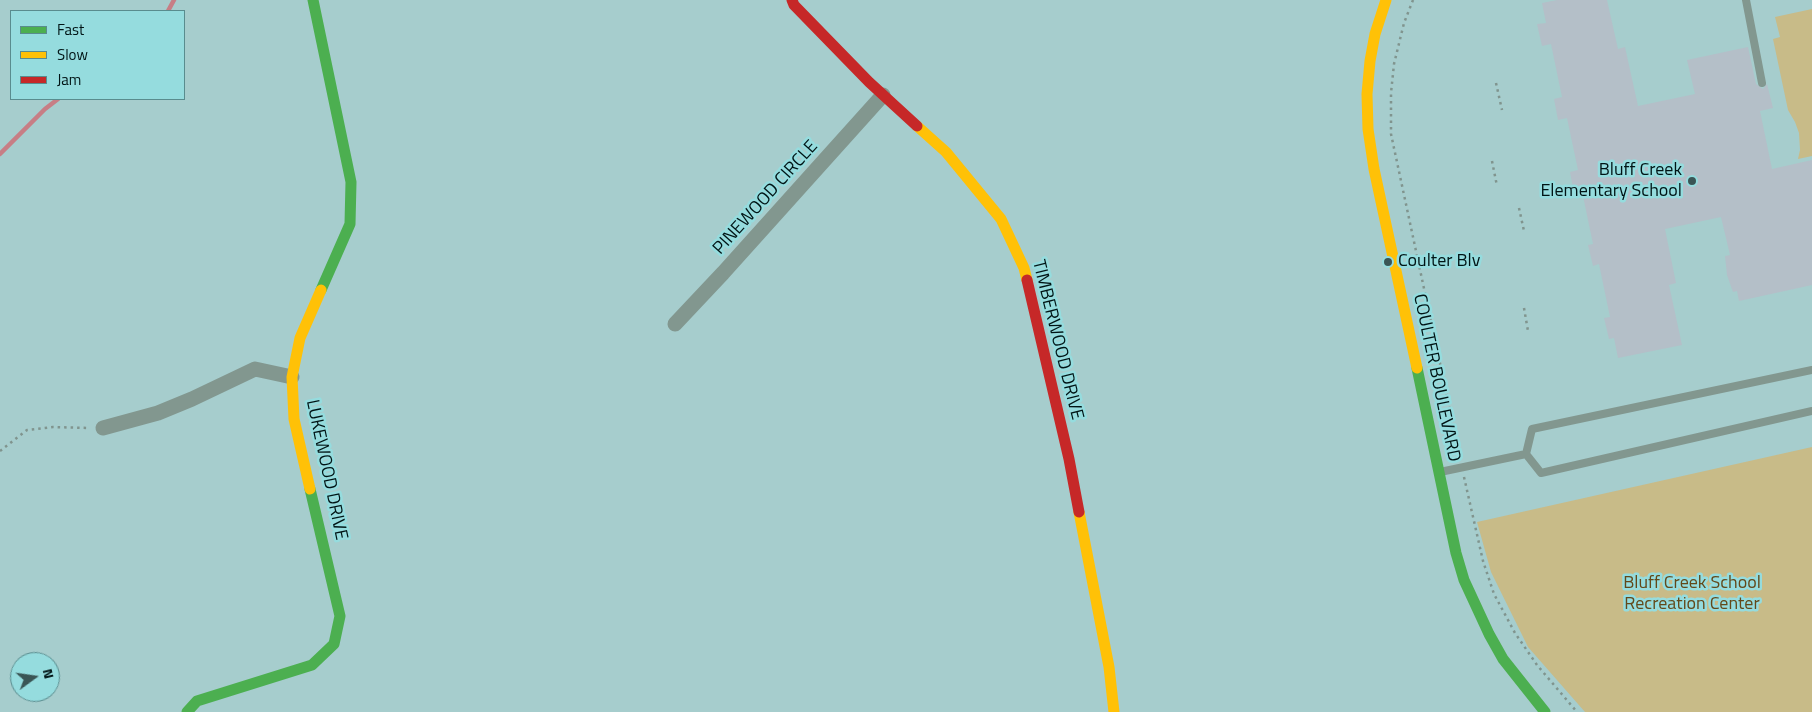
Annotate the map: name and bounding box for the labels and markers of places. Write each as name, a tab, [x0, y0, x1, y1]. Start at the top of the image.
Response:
place label: Bluff Creek Elementary School	[1540, 160, 1682, 202]
marker: Bluff Creek Elementary School	[1686, 175, 1698, 187]
place label: Coulter Blv	[1398, 251, 1480, 273]
marker: Coulter Blv	[1382, 256, 1394, 268]

